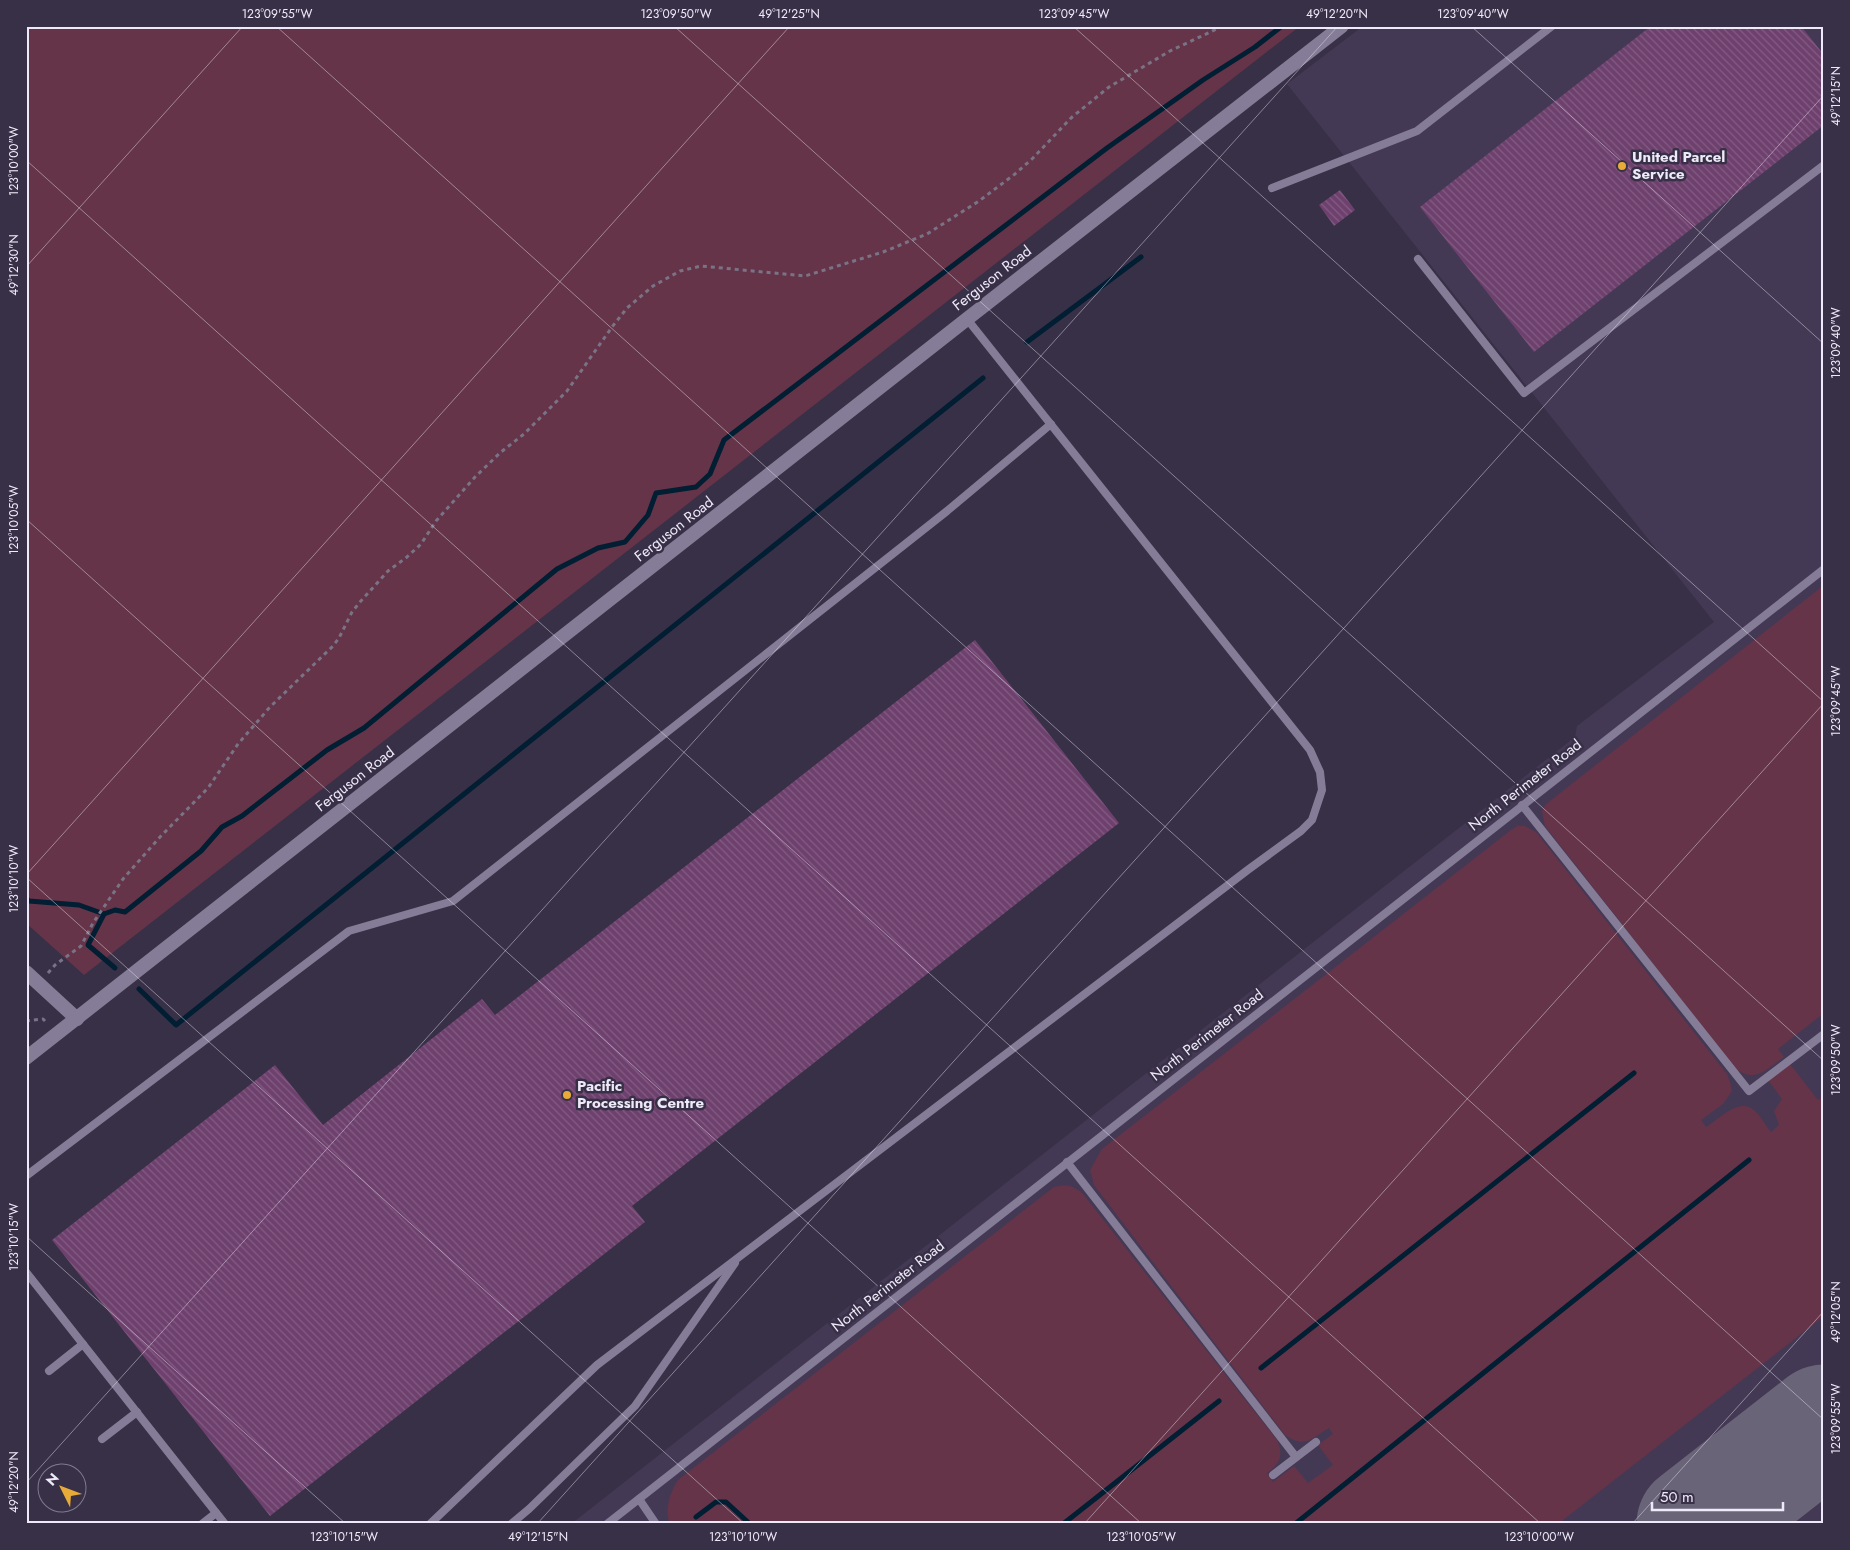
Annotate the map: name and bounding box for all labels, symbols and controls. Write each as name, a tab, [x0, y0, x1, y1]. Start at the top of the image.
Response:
text: 123°09'55"W	[242, 5, 312, 23]
text: 123°09'50"W	[640, 5, 712, 23]
text: 49°12'25"N	[758, 5, 820, 23]
text: 123°09'45"W	[1039, 5, 1110, 23]
text: 49°12'20"N	[1306, 5, 1368, 23]
text: 123°09'40"W	[1437, 5, 1509, 23]
text: 49°12'15"N	[1827, 66, 1845, 126]
text: 123°10'00"W	[5, 126, 23, 196]
place label: United Parcel Service	[1632, 146, 1725, 185]
marker: United Parcel Service	[1616, 160, 1628, 172]
text: 49°12'30"N	[5, 234, 23, 296]
street label: Ferguson Road	[948, 240, 1036, 316]
text: 123°09'40"W	[1827, 307, 1845, 379]
text: 123°10'05"W	[5, 485, 23, 555]
street label: Ferguson Road	[630, 491, 718, 567]
text: 123°09'45"W	[1827, 665, 1845, 736]
street label: North Perimeter Road	[1464, 734, 1586, 836]
street label: Ferguson Road	[311, 741, 399, 817]
text: 123°10'10"W	[5, 845, 23, 913]
street label: North Perimeter Road	[1146, 984, 1268, 1086]
text: 123°09'50"W	[1827, 1024, 1845, 1096]
place label: Pacific Processing Centre	[577, 1075, 704, 1114]
marker: Pacific Processing Centre	[561, 1089, 573, 1101]
text: 123°10'15"W	[5, 1203, 23, 1271]
street label: North Perimeter Road	[827, 1235, 949, 1337]
text: 49°12'05"N	[1827, 1281, 1845, 1343]
text: 123°09'55"W	[1827, 1384, 1845, 1454]
text: 49°12'20"N	[5, 1451, 23, 1513]
north arrow	[38, 1462, 88, 1512]
text: N	[41, 1468, 63, 1490]
scale bar	[1652, 1480, 1784, 1512]
text: 50 m	[1660, 1486, 1694, 1508]
text: 123°10'15"W	[310, 1528, 378, 1546]
text: 49°12'15"N	[508, 1528, 568, 1546]
text: 123°10'10"W	[709, 1528, 777, 1546]
text: 123°10'05"W	[1106, 1528, 1176, 1546]
text: 123°10'00"W	[1504, 1528, 1574, 1546]

